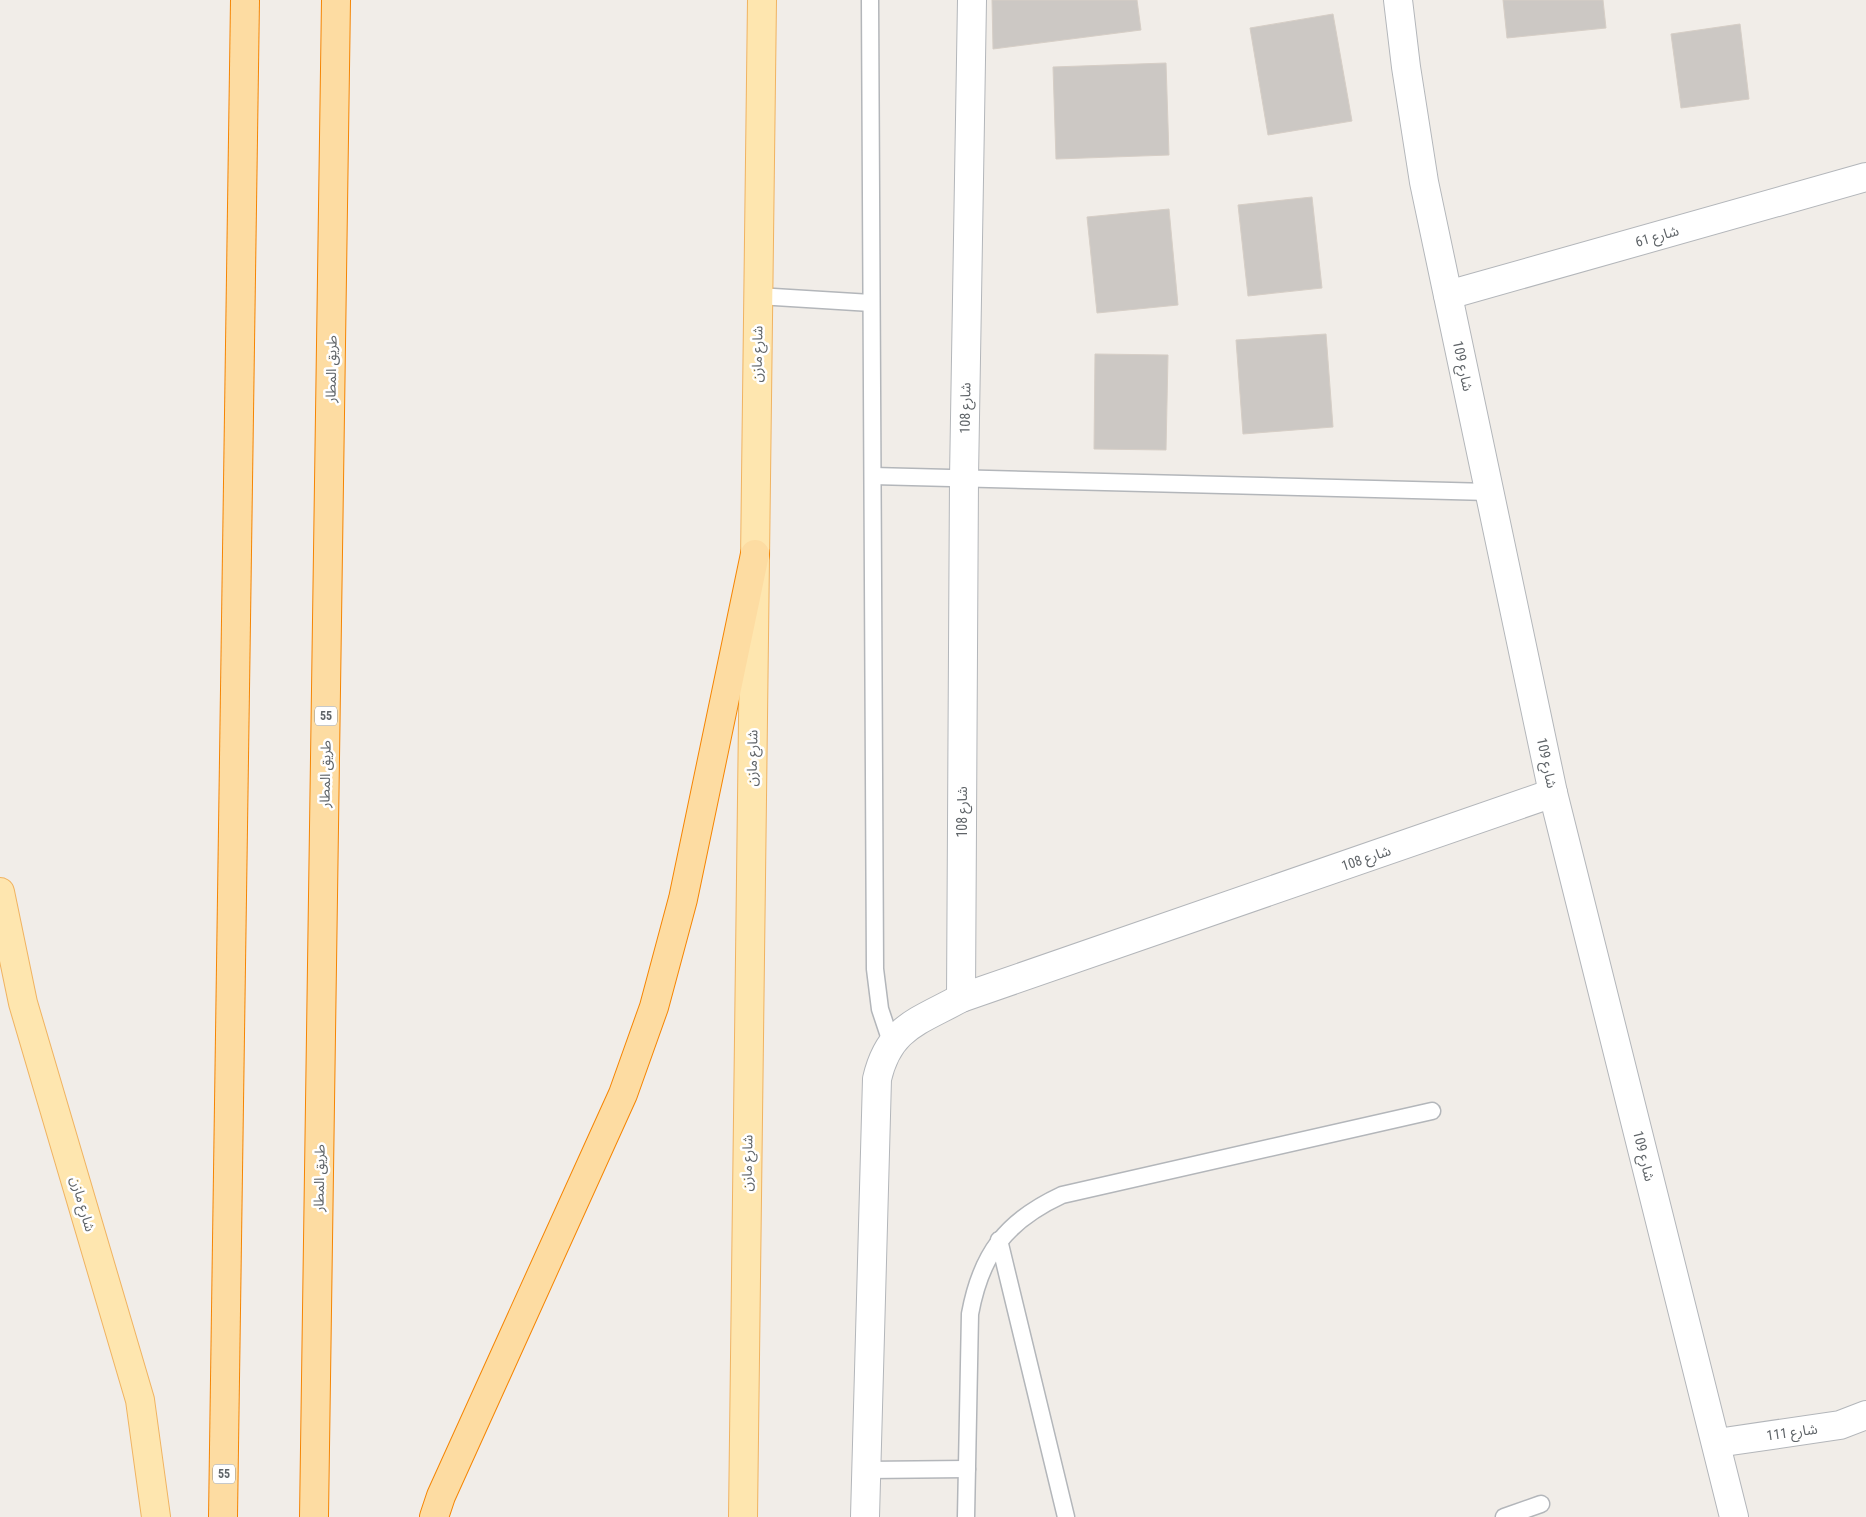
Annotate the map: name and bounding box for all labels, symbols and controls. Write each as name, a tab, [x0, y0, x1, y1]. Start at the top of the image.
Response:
street label: شارع 61	[1633, 222, 1681, 253]
street label: شارع مازن	[749, 326, 768, 383]
street label: طريق المطار	[322, 335, 342, 404]
street label: شارع 109	[1447, 339, 1476, 393]
street label: شارع 108	[957, 382, 976, 434]
road number: 55	[315, 706, 337, 726]
street label: شارع مازن	[744, 730, 763, 787]
street label: شارع 109	[1531, 736, 1560, 790]
street label: طريق المطار	[316, 740, 336, 809]
street label: شارع 108	[954, 786, 973, 838]
street label: شارع 108	[1339, 842, 1394, 877]
street label: شارع 109	[1627, 1129, 1658, 1184]
street label: شارع مازن	[739, 1135, 758, 1192]
street label: طريق المطار	[310, 1144, 330, 1213]
street label: شارع مازن	[65, 1175, 99, 1234]
street label: شارع 111	[1766, 1421, 1819, 1446]
road number: 55	[213, 1465, 235, 1484]

